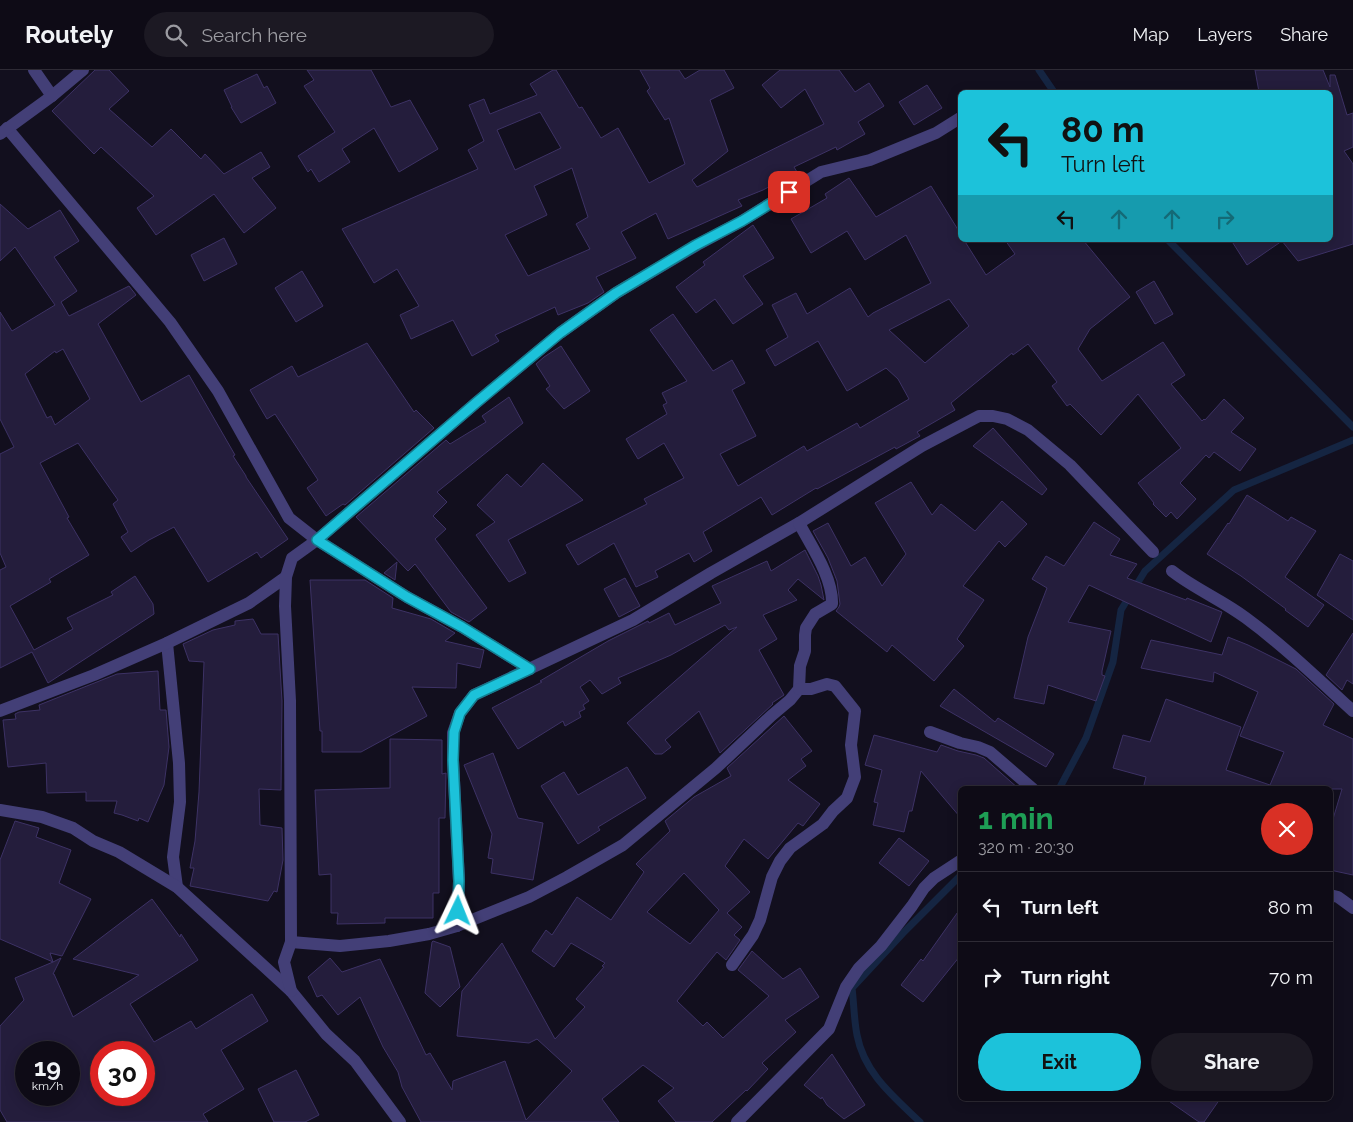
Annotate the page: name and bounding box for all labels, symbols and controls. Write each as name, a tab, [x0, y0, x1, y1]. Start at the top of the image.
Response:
search box	[144, 12, 494, 57]
text: Routely	[25, 20, 114, 49]
icon: search	[162, 21, 190, 49]
text: Search here	[202, 24, 307, 46]
text: Map	[1133, 24, 1169, 45]
text: Layers	[1197, 24, 1252, 45]
text: Share	[1280, 24, 1328, 45]
text: 80 m	[1061, 109, 1145, 150]
icon: left	[978, 110, 1043, 175]
text: Turn left	[1061, 151, 1145, 177]
pin	[768, 171, 810, 213]
icon: arrive	[775, 178, 803, 206]
icon: left	[1052, 205, 1080, 233]
icon: ahead	[1105, 205, 1133, 233]
icon: ahead	[1158, 205, 1186, 233]
icon: right	[1211, 205, 1239, 233]
text: 1 min	[978, 801, 1054, 836]
button: close	[1261, 803, 1313, 855]
text: 320 m · 20:30	[978, 838, 1074, 857]
position arrow	[431, 884, 483, 936]
icon: left	[978, 893, 1006, 921]
text: Turn left	[1021, 896, 1098, 918]
text: 80 m	[1268, 896, 1313, 918]
icon: right	[978, 963, 1006, 991]
text: Turn right	[1021, 966, 1110, 988]
text: 70 m	[1269, 966, 1313, 988]
button: Exit	[978, 1033, 1141, 1091]
button: Share	[1151, 1033, 1313, 1091]
speed limit sign: 30	[90, 1041, 155, 1106]
text: 19	[34, 1052, 61, 1082]
text: km/h	[32, 1079, 63, 1093]

